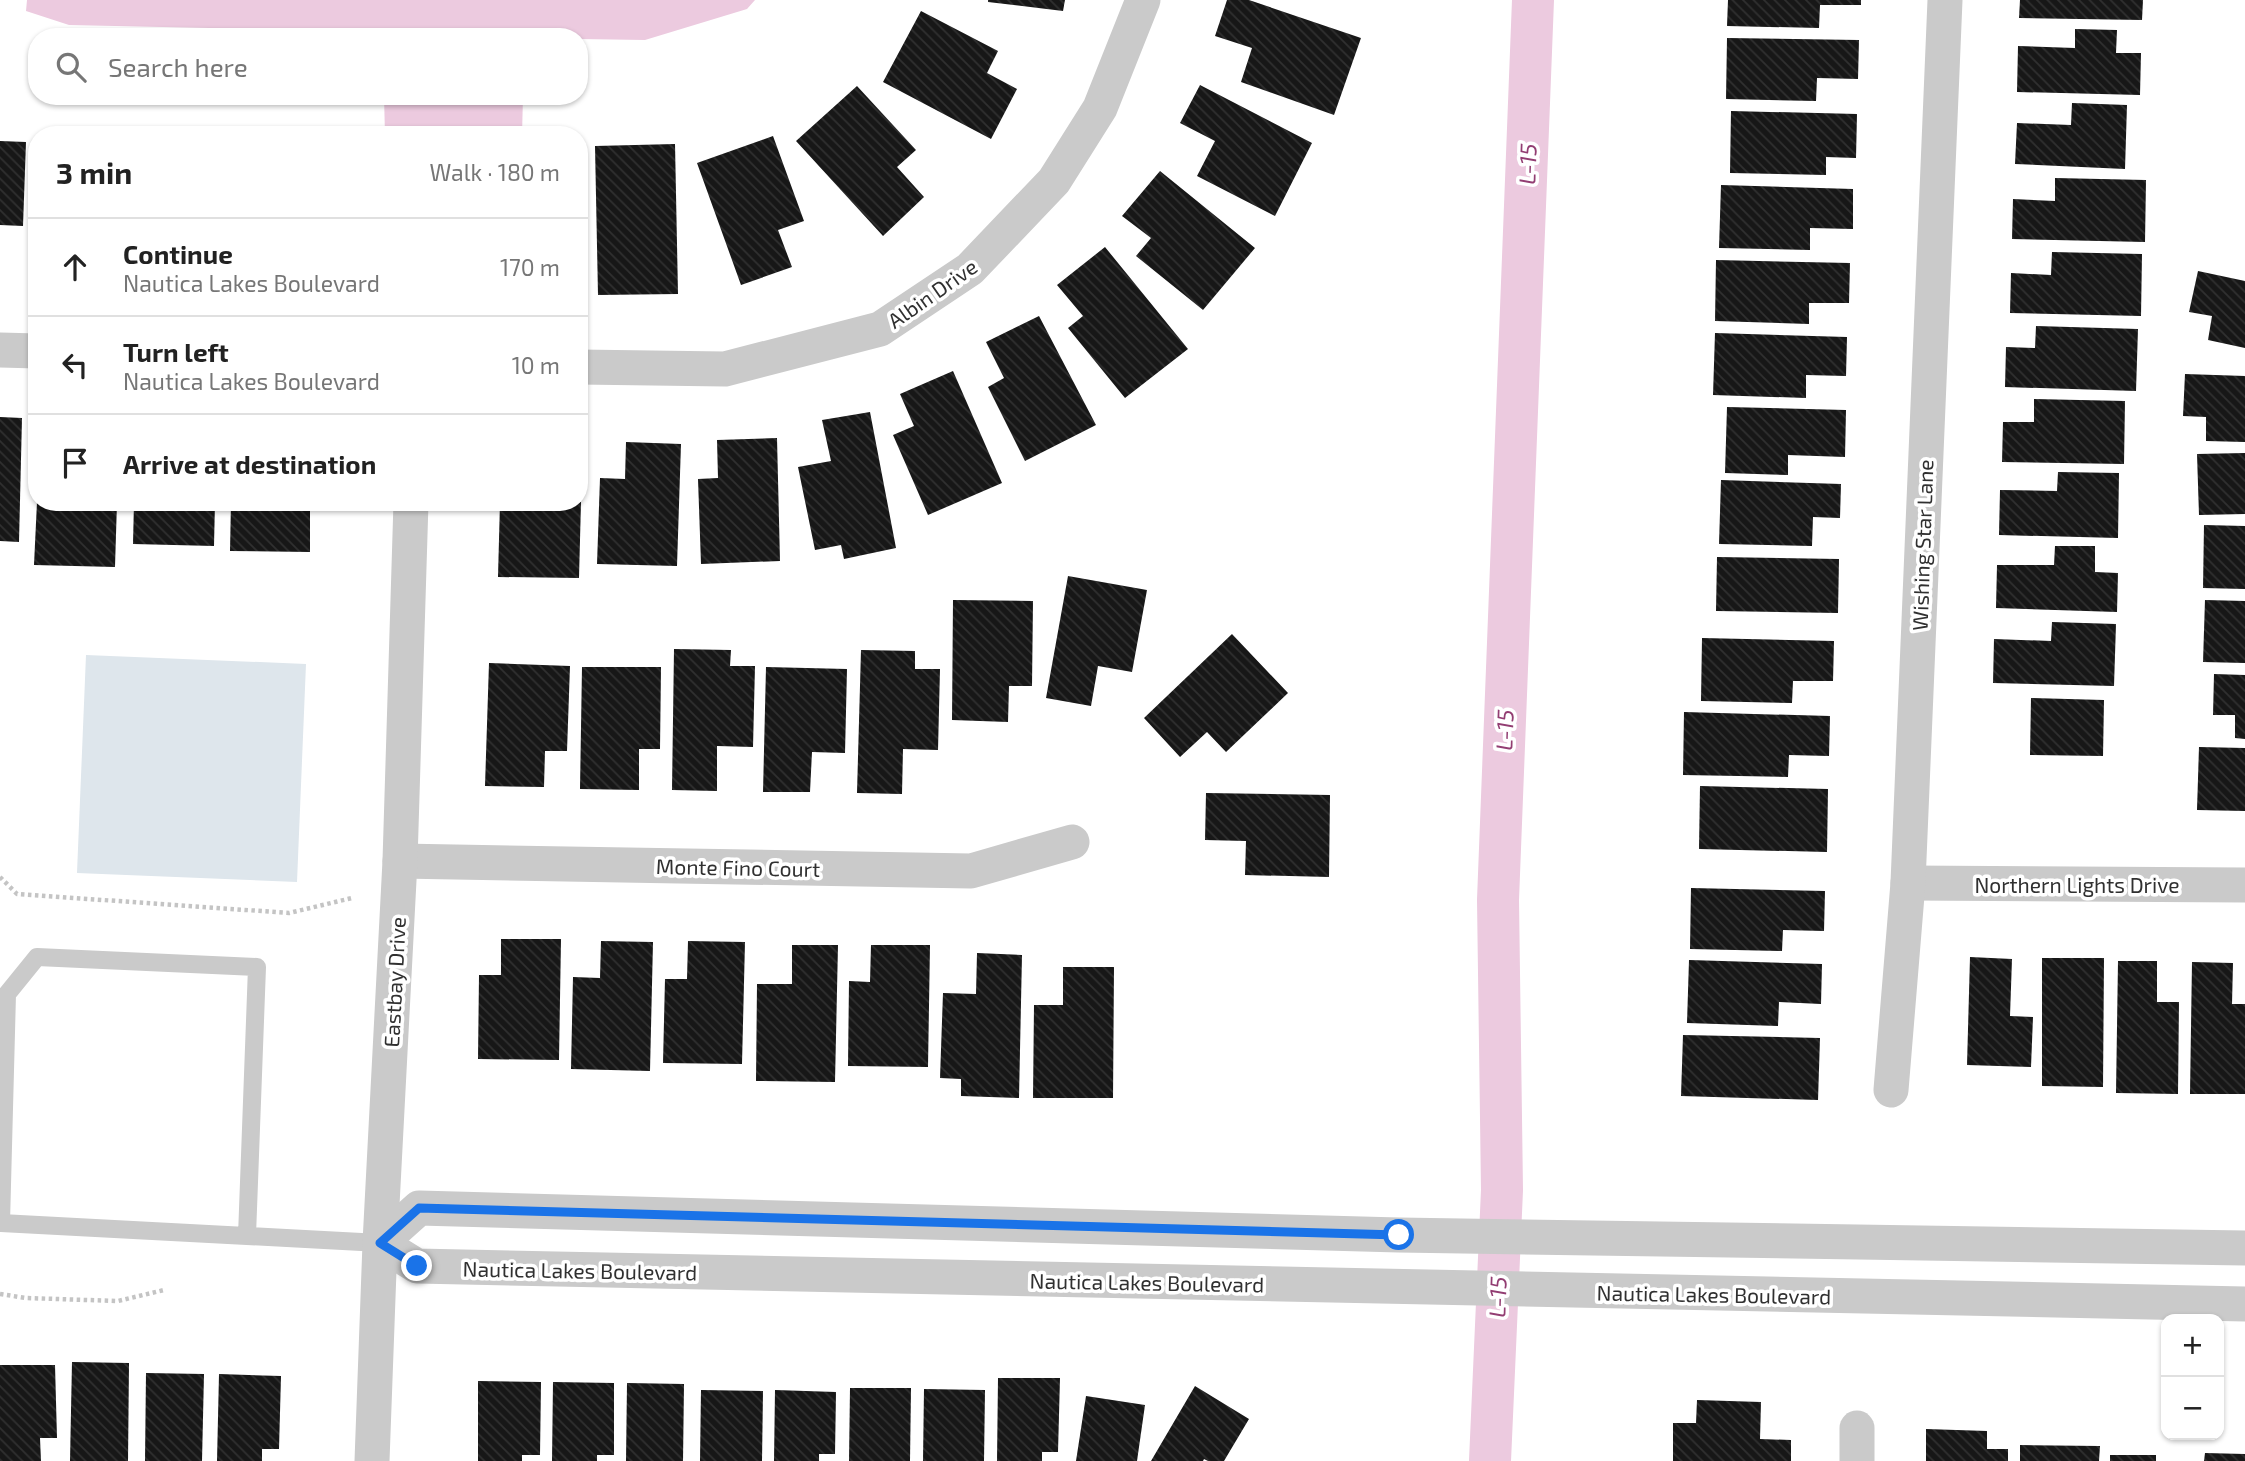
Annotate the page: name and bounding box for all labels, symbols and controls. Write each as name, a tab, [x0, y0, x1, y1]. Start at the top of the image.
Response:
search box	[28, 28, 588, 105]
icon: search	[52, 48, 90, 86]
text: Search here	[108, 51, 248, 82]
water label: L-15	[1512, 143, 1542, 185]
text: 3 min	[56, 154, 132, 190]
text: Walk · 180 m	[430, 158, 560, 186]
text: Continue	[123, 238, 233, 269]
icon: ahead	[56, 248, 94, 286]
text: 170 m	[500, 253, 560, 281]
street label: Albin Drive	[883, 253, 981, 333]
text: Nautica Lakes Boulevard	[123, 269, 380, 297]
text: Turn left	[123, 336, 229, 367]
icon: left	[56, 346, 94, 384]
text: 10 m	[512, 351, 560, 379]
text: Nautica Lakes Boulevard	[123, 367, 380, 395]
icon: arrive	[56, 444, 94, 482]
text: Arrive at destination	[123, 448, 376, 479]
street label: Wishing Star Lane	[1907, 459, 1937, 631]
water label: L-15	[1489, 709, 1519, 751]
street label: Monte Fino Court	[656, 853, 820, 881]
street label: Northern Lights Drive	[1974, 872, 2180, 897]
street label: Eastbay Drive	[378, 916, 410, 1048]
route start	[1383, 1219, 1414, 1250]
route end	[401, 1250, 432, 1281]
street label: Nautica Lakes Boulevard	[463, 1255, 697, 1285]
street label: Nautica Lakes Boulevard	[1030, 1267, 1264, 1297]
water label: L-15	[1482, 1276, 1512, 1318]
street label: Nautica Lakes Boulevard	[1597, 1279, 1831, 1309]
map controls	[2161, 1314, 2224, 1440]
button: +	[2161, 1314, 2224, 1377]
button: −	[2161, 1377, 2224, 1440]

